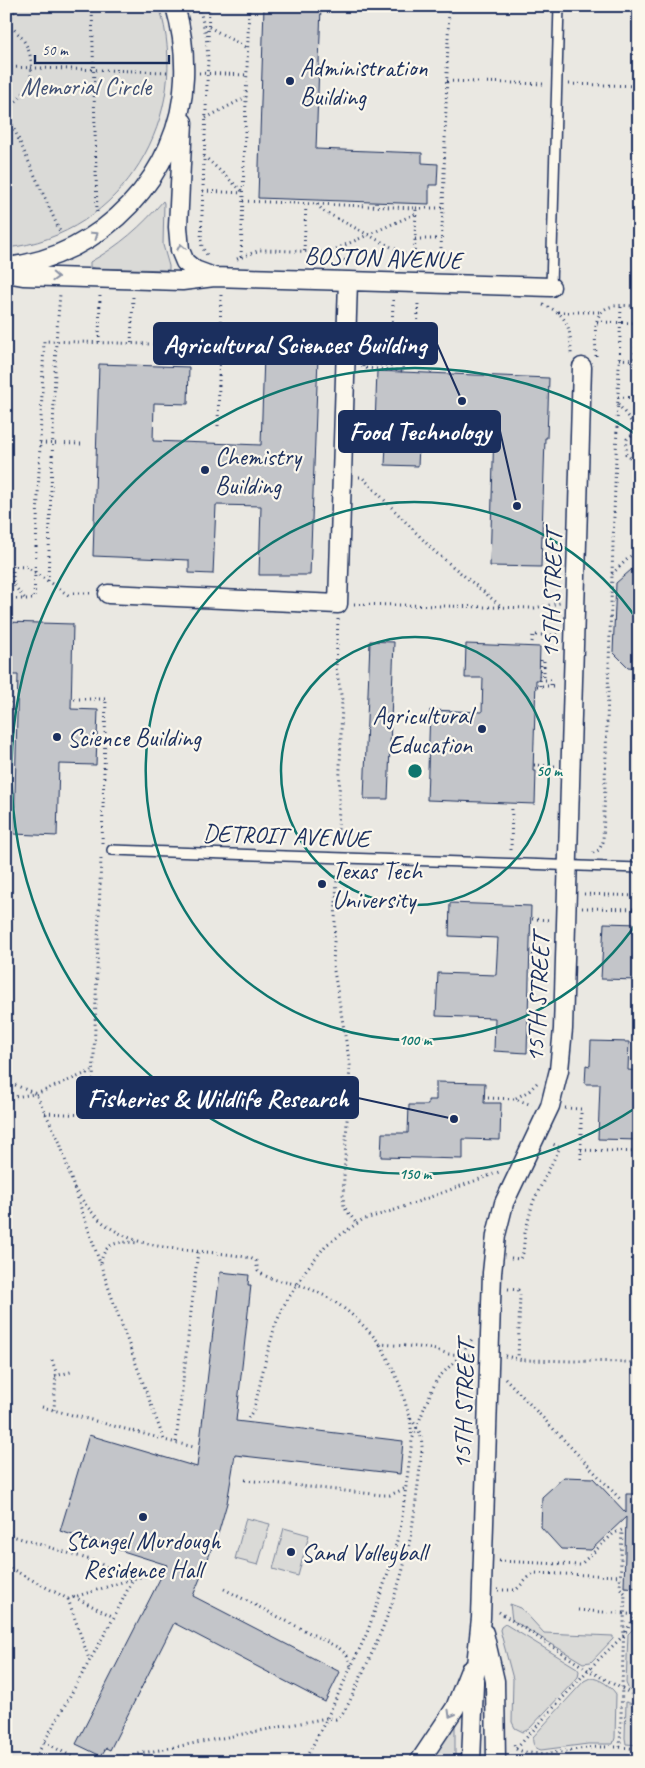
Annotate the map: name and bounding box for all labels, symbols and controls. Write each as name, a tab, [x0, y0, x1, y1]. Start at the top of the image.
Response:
scale bar	[35, 32, 169, 64]
text: 50 m	[42, 41, 69, 60]
place label: Administration Building	[300, 52, 428, 113]
park label: Memorial Circle	[21, 71, 153, 103]
marker: Administration Building	[284, 75, 296, 87]
one-way arrow	[89, 232, 99, 241]
street label: BOSTON AVENUE	[304, 239, 465, 277]
one-way arrow	[176, 243, 186, 252]
one-way arrow	[51, 271, 59, 282]
callout: Agricultural Sciences Building	[154, 323, 437, 364]
text: Agricultural Sciences Building	[164, 328, 429, 361]
callout: Food Technology	[339, 411, 500, 452]
text: Food Technology	[349, 415, 494, 448]
place label: Chemistry Building	[215, 441, 303, 502]
marker: Chemistry Building	[199, 464, 211, 476]
street label: 15TH STREET	[534, 523, 570, 659]
place label: Agricultural Education	[372, 700, 477, 761]
place label: Science Building	[67, 722, 202, 754]
marker: Agricultural Education	[476, 723, 488, 735]
marker: Science Building	[51, 731, 63, 743]
centre of rings	[406, 762, 424, 780]
text: 50 m	[536, 762, 563, 781]
street label: DETROIT AVENUE	[202, 817, 373, 855]
place label: Texas Tech University	[332, 855, 423, 916]
marker: Texas Tech University	[316, 878, 328, 890]
street label: 15TH STREET	[519, 927, 558, 1063]
text: 100 m	[399, 1031, 433, 1050]
callout: Fisheries & Wildlife Research	[77, 1077, 358, 1118]
text: Fisheries & Wildlife Research	[87, 1082, 349, 1115]
text: 150 m	[399, 1165, 433, 1184]
street label: 15TH STREET	[446, 1334, 482, 1470]
marker: Stangel Murdough Residence Hall	[137, 1511, 149, 1523]
place label: Stangel Murdough Residence Hall	[66, 1525, 222, 1586]
place label: Sand Volleyball	[301, 1537, 431, 1569]
marker: Sand Volleyball	[285, 1546, 297, 1558]
one-way arrow	[447, 1709, 457, 1718]

